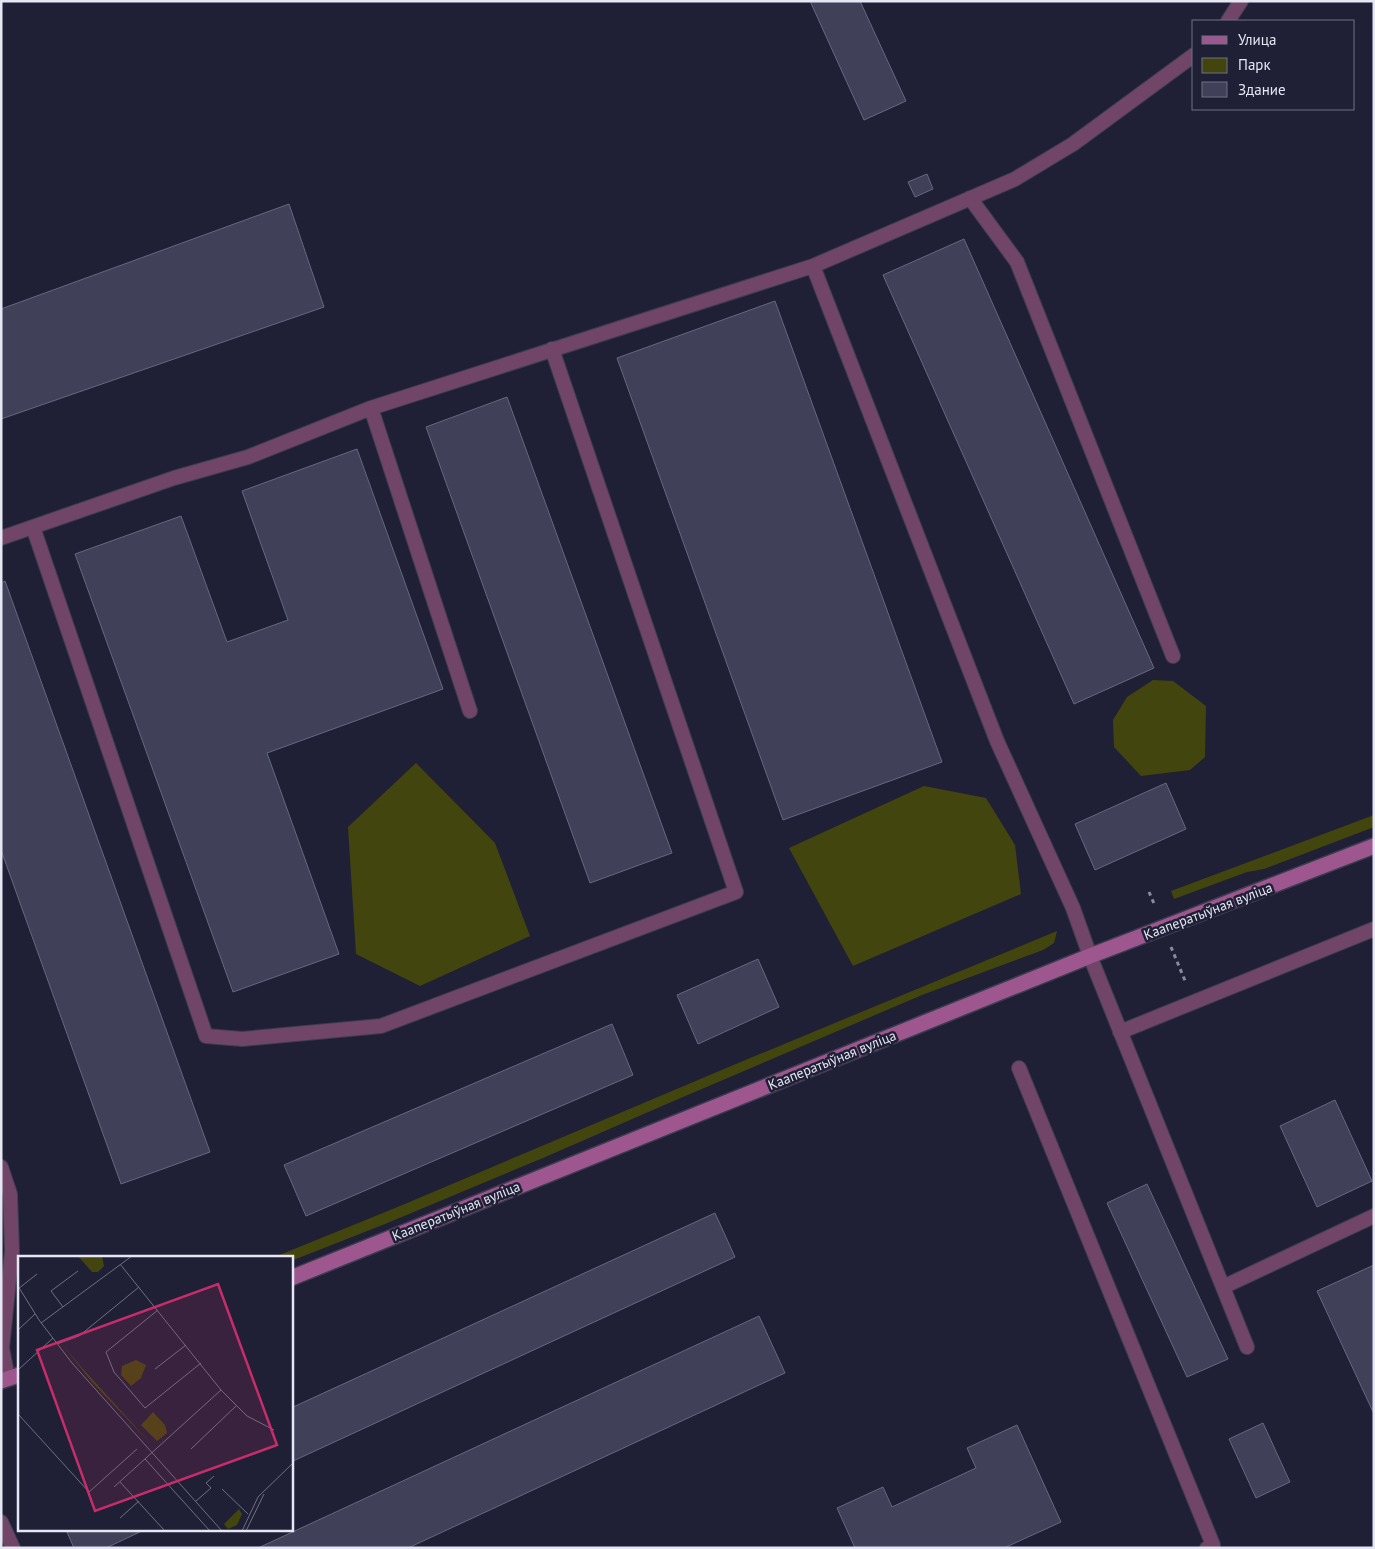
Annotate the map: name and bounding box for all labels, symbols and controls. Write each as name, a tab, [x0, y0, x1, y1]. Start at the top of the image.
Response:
legend	[1192, 20, 1355, 110]
text: Улица	[1238, 30, 1276, 49]
text: Парк	[1238, 55, 1271, 74]
text: Здание	[1238, 80, 1286, 99]
street label: Кааператыўная вуліца	[1141, 878, 1275, 944]
street label: Кааператыўная вуліца	[765, 1026, 899, 1094]
street label: Кааператыўная вуліца	[389, 1177, 523, 1245]
inset map	[18, 1256, 292, 1532]

